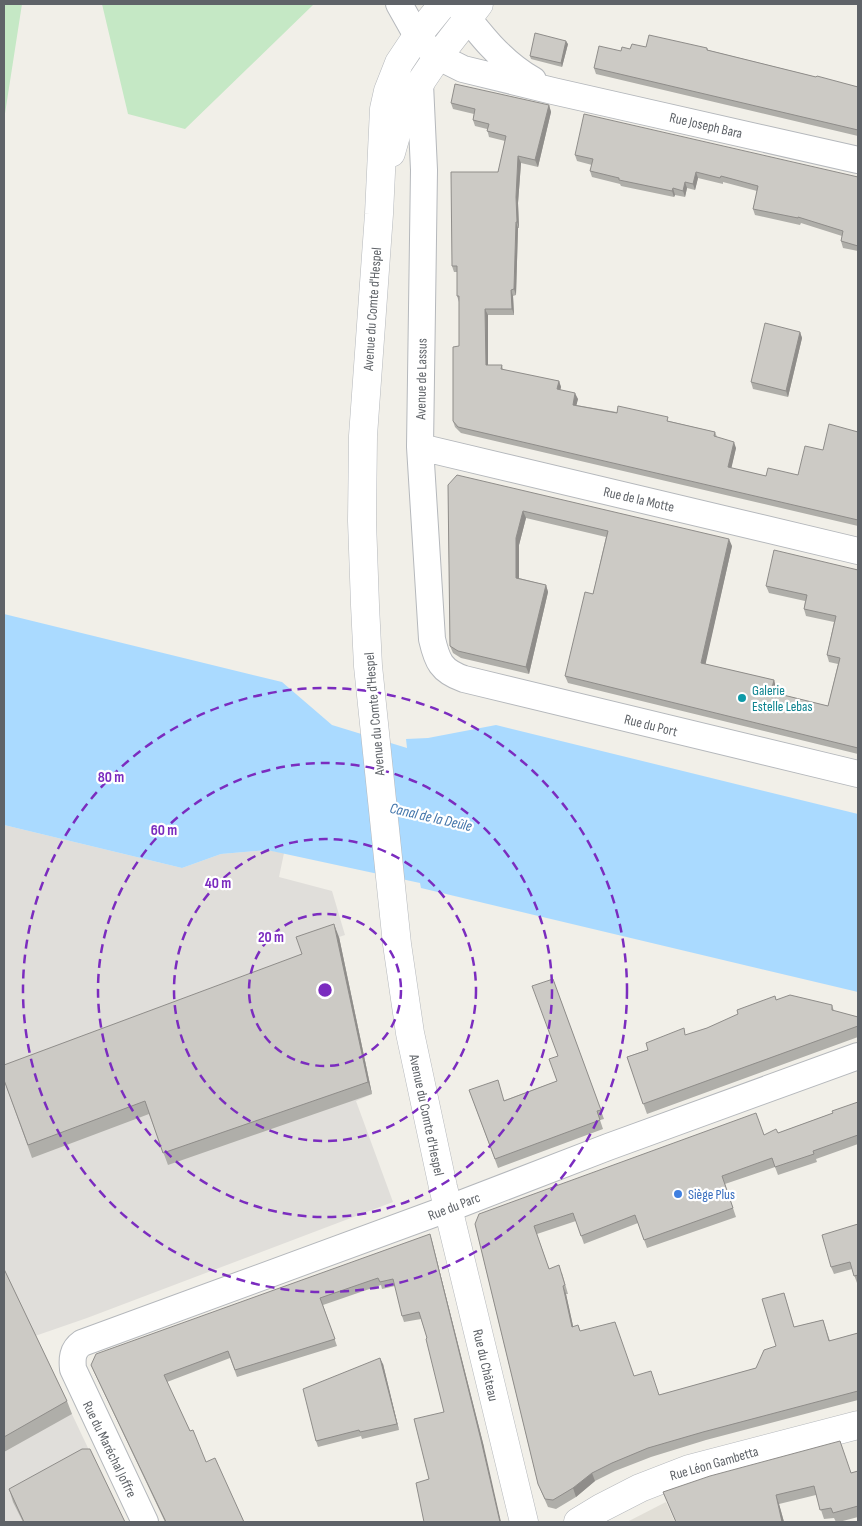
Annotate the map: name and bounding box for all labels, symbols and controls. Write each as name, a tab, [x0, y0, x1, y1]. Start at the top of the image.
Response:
street label: Rue Joseph Bara	[668, 109, 744, 142]
street label: Avenue du Comte d'Hespel	[360, 247, 385, 372]
street label: Avenue de Lassus	[412, 338, 431, 421]
street label: Rue de la Motte	[602, 483, 676, 516]
street label: Avenue du Comte d'Hespel	[361, 652, 388, 777]
place label: Galerie Estelle Lebas	[752, 682, 813, 715]
marker: Galerie Estelle Lebas	[736, 692, 748, 704]
street label: Rue du Port	[622, 711, 679, 740]
text: 80 m	[98, 768, 124, 787]
water label: Canal de la Deûle	[388, 799, 474, 836]
text: 60 m	[151, 821, 177, 840]
text: 40 m	[205, 874, 231, 893]
text: 20 m	[258, 928, 284, 947]
centre of rings	[316, 981, 334, 999]
street label: Avenue du Comte d'Hespel	[405, 1052, 448, 1177]
place label: Siège Plus	[688, 1186, 735, 1203]
marker: Siège Plus	[672, 1188, 684, 1200]
street label: Rue du Parc	[426, 1189, 483, 1224]
street label: Rue du Château	[469, 1327, 502, 1403]
street label: Rue du Maréchal Joffre	[79, 1398, 140, 1500]
street label: Rue Léon Gambetta	[668, 1443, 760, 1484]

